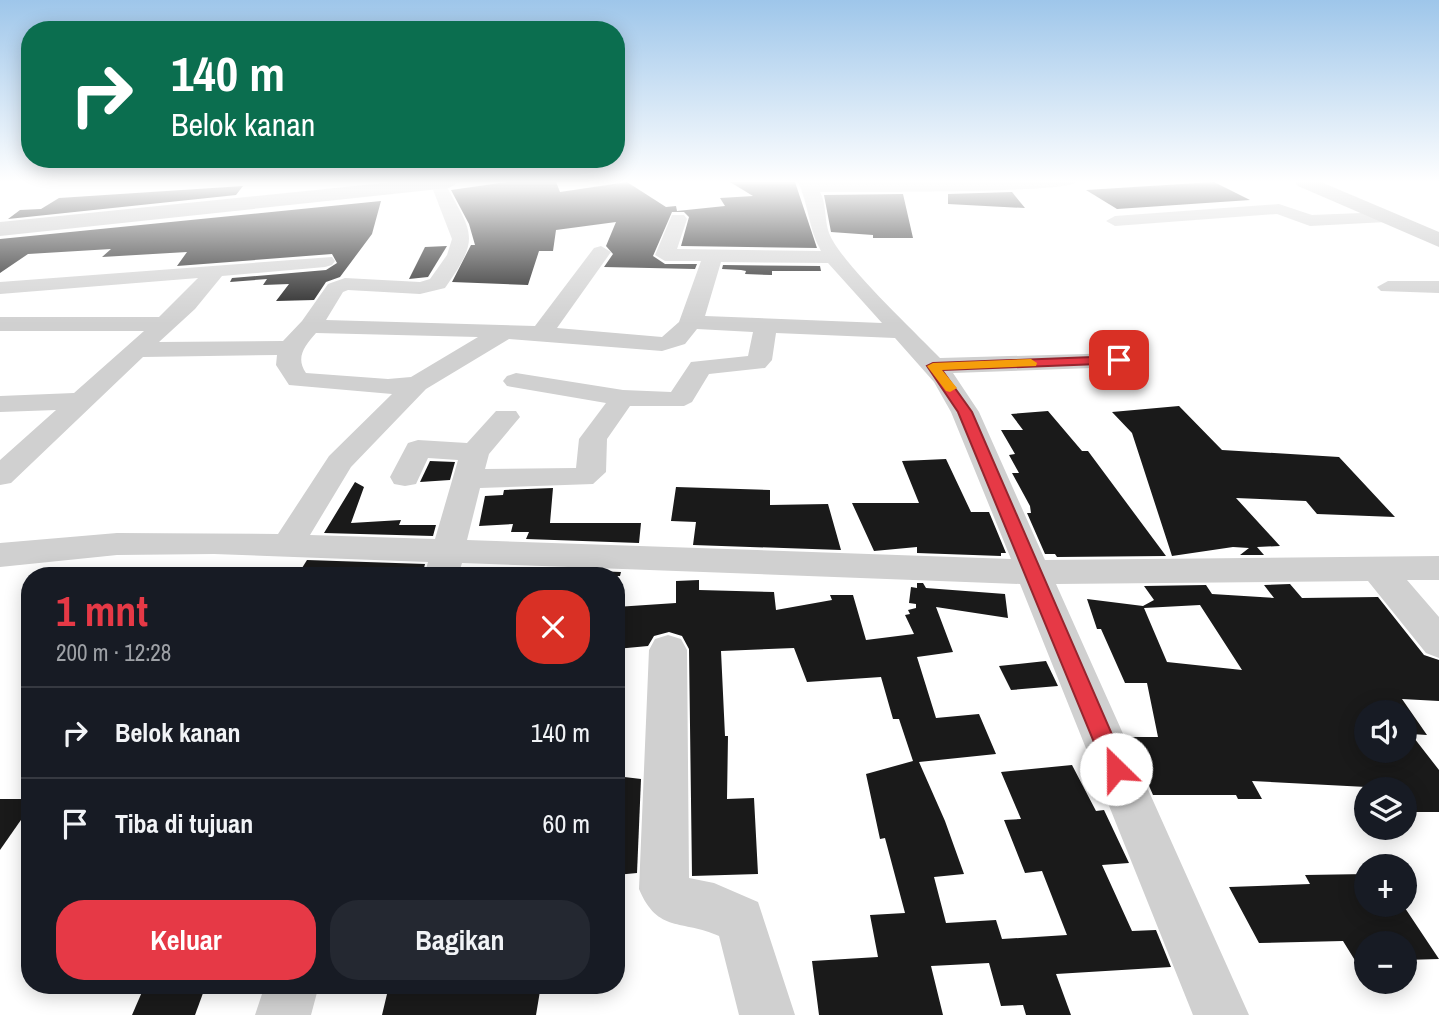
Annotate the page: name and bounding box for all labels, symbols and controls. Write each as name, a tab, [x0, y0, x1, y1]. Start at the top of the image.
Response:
text: 140 m	[171, 40, 285, 106]
icon: right	[56, 49, 147, 140]
text: Belok kanan	[171, 103, 315, 146]
pin	[1089, 330, 1149, 390]
icon: arrive	[1100, 341, 1138, 379]
text: 1 mnt	[56, 583, 148, 639]
button: close	[516, 590, 590, 664]
text: 200 m · 12:28	[56, 637, 171, 668]
map controls	[1354, 700, 1417, 994]
button: sound	[1354, 700, 1417, 763]
icon: right	[56, 714, 94, 752]
text: Belok kanan	[115, 715, 241, 750]
text: 140 m	[531, 715, 590, 750]
position arrow	[1079, 732, 1153, 806]
button: layers	[1354, 777, 1417, 840]
icon: arrive	[56, 805, 94, 843]
text: Tiba di tujuan	[115, 806, 253, 841]
text: 60 m	[543, 806, 590, 841]
button: +	[1354, 854, 1417, 917]
button: Keluar	[56, 900, 316, 980]
button: Bagikan	[330, 900, 590, 980]
button: −	[1354, 931, 1417, 994]

